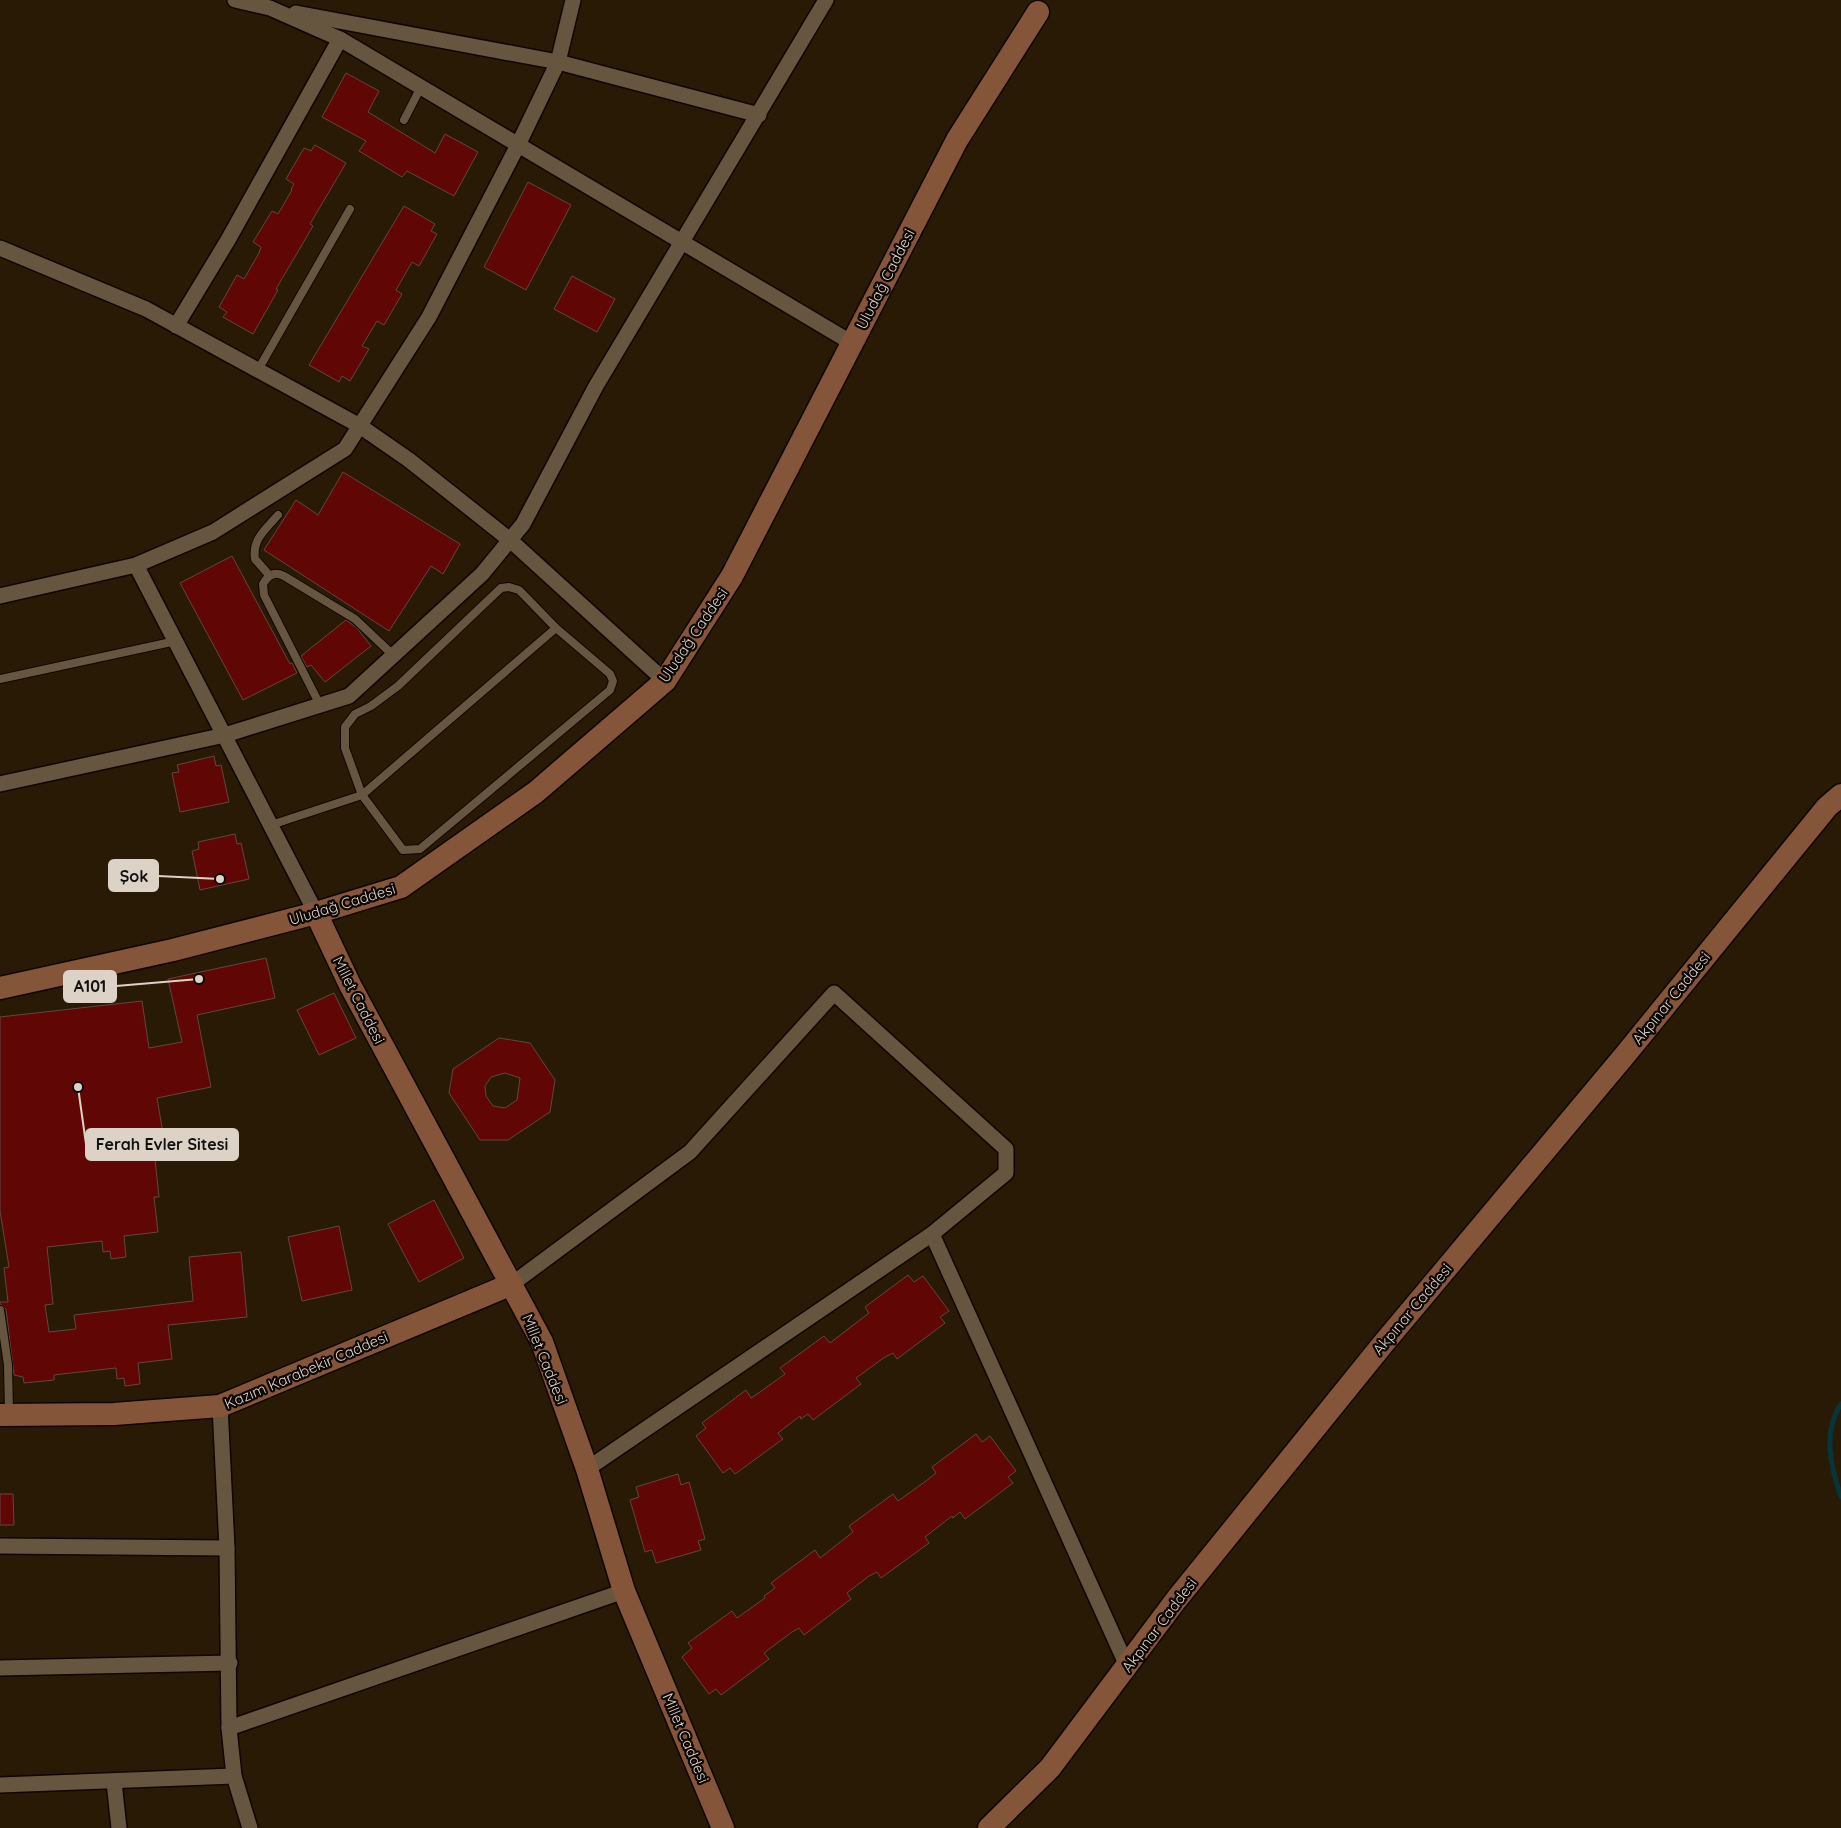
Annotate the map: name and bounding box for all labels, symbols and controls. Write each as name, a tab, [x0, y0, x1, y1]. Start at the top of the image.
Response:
street label: Uludağ Caddesi	[852, 226, 918, 332]
street label: Uludağ Caddesi	[654, 584, 732, 686]
callout: Şok	[109, 860, 158, 891]
text: Şok	[120, 866, 148, 886]
street label: Uludağ Caddesi	[287, 879, 397, 929]
street label: Akpınar Caddesi	[1628, 948, 1714, 1048]
street label: Millet Caddesi	[329, 953, 389, 1047]
callout: A101	[64, 971, 116, 1002]
text: A101	[74, 976, 106, 996]
callout: Ferah Evler Sitesi	[86, 1129, 238, 1160]
text: Ferah Evler Sitesi	[96, 1134, 228, 1154]
street label: Akpınar Caddesi	[1368, 1259, 1456, 1359]
street label: Millet Caddesi	[518, 1311, 572, 1407]
street label: Kazım Karabekir Caddesi	[221, 1327, 391, 1413]
street label: Akpınar Caddesi	[1117, 1574, 1201, 1676]
street label: Millet Caddesi	[659, 1690, 713, 1786]

